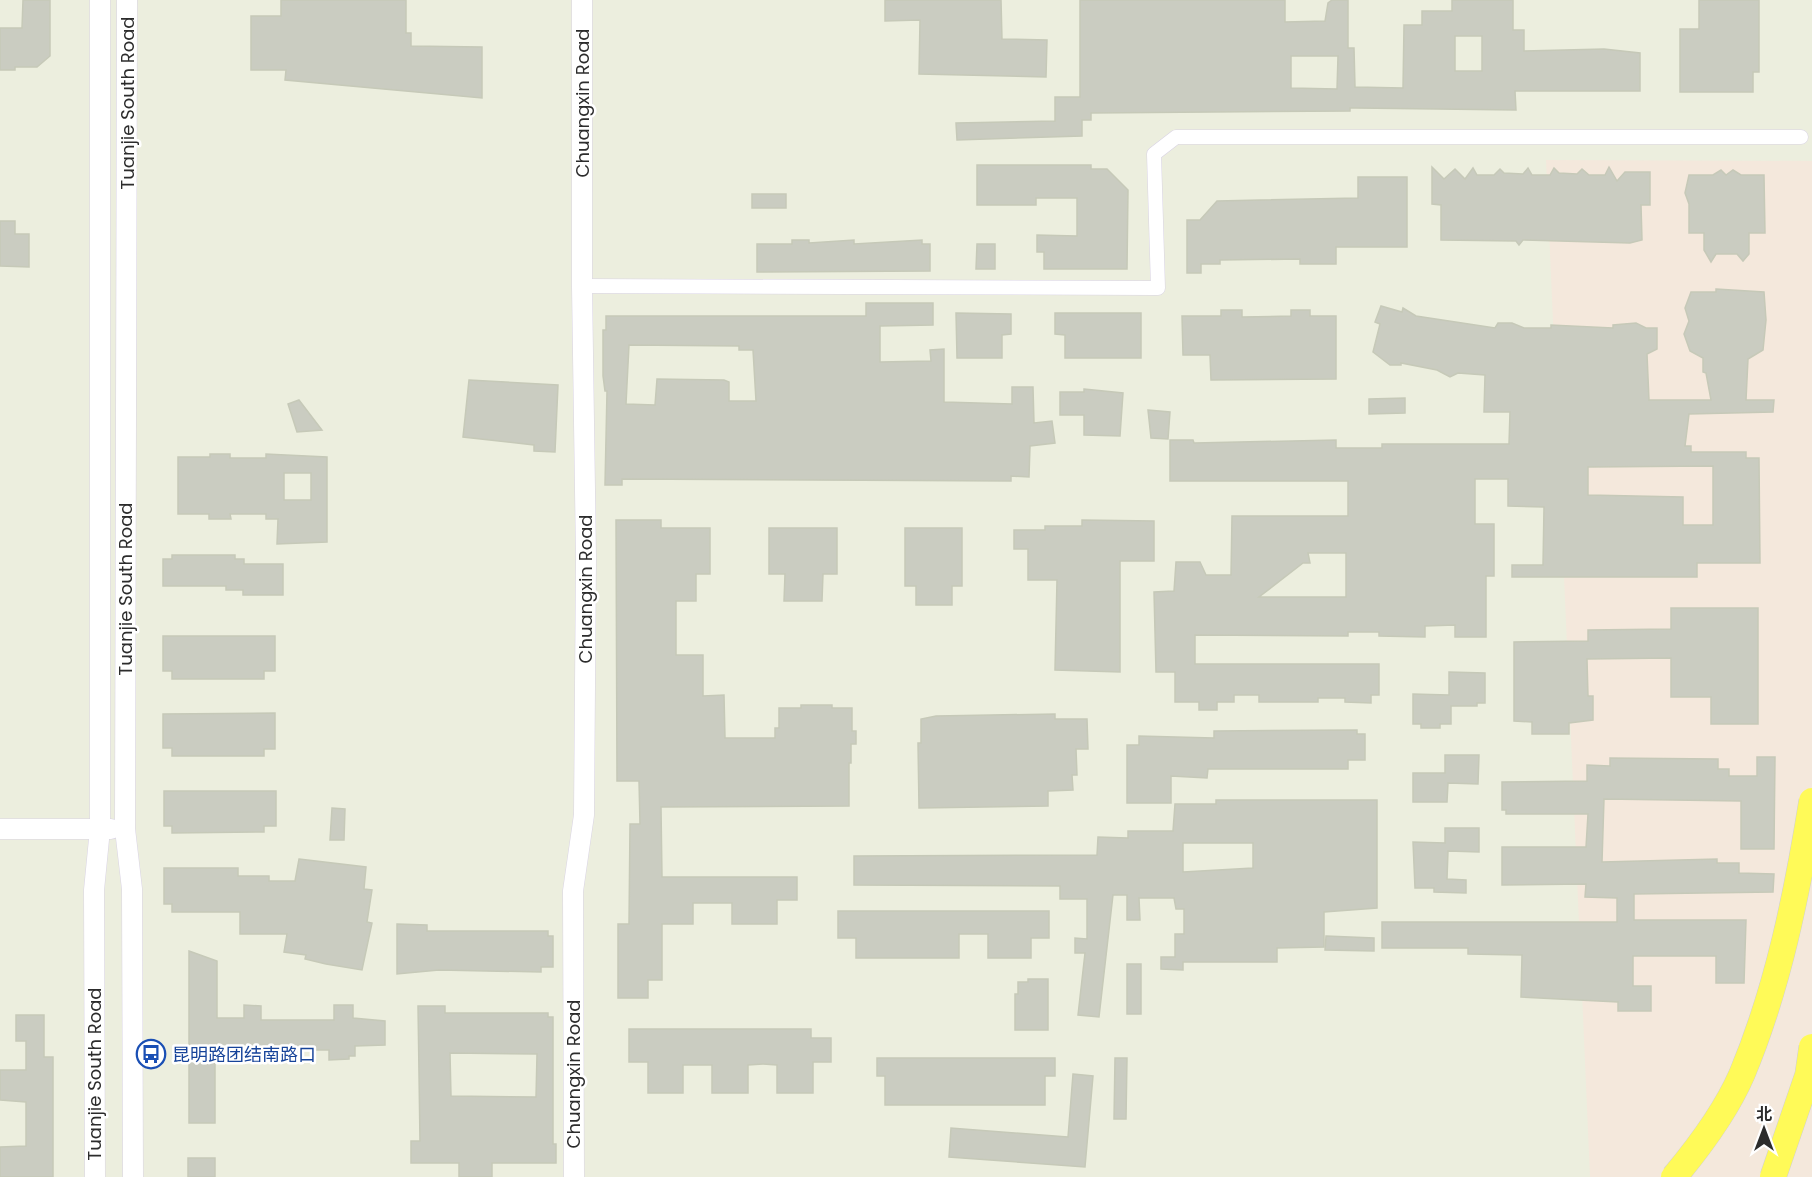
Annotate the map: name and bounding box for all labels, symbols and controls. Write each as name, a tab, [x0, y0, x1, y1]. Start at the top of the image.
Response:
street label: Tuanjie South Road	[115, 16, 140, 190]
street label: Chuangxin Road	[570, 29, 595, 177]
street label: Tuanjie South Road	[113, 502, 138, 676]
street label: Chuangxin Road	[573, 515, 598, 663]
street label: Tuanjie South Road	[82, 987, 107, 1161]
street label: Chuangxin Road	[561, 1000, 586, 1148]
bus stop icon: 昆明路团结南路口	[135, 1038, 167, 1070]
place label: 昆明路团结南路口	[172, 1042, 316, 1067]
north arrow	[1734, 1099, 1794, 1159]
text: 北	[1756, 1103, 1772, 1126]

